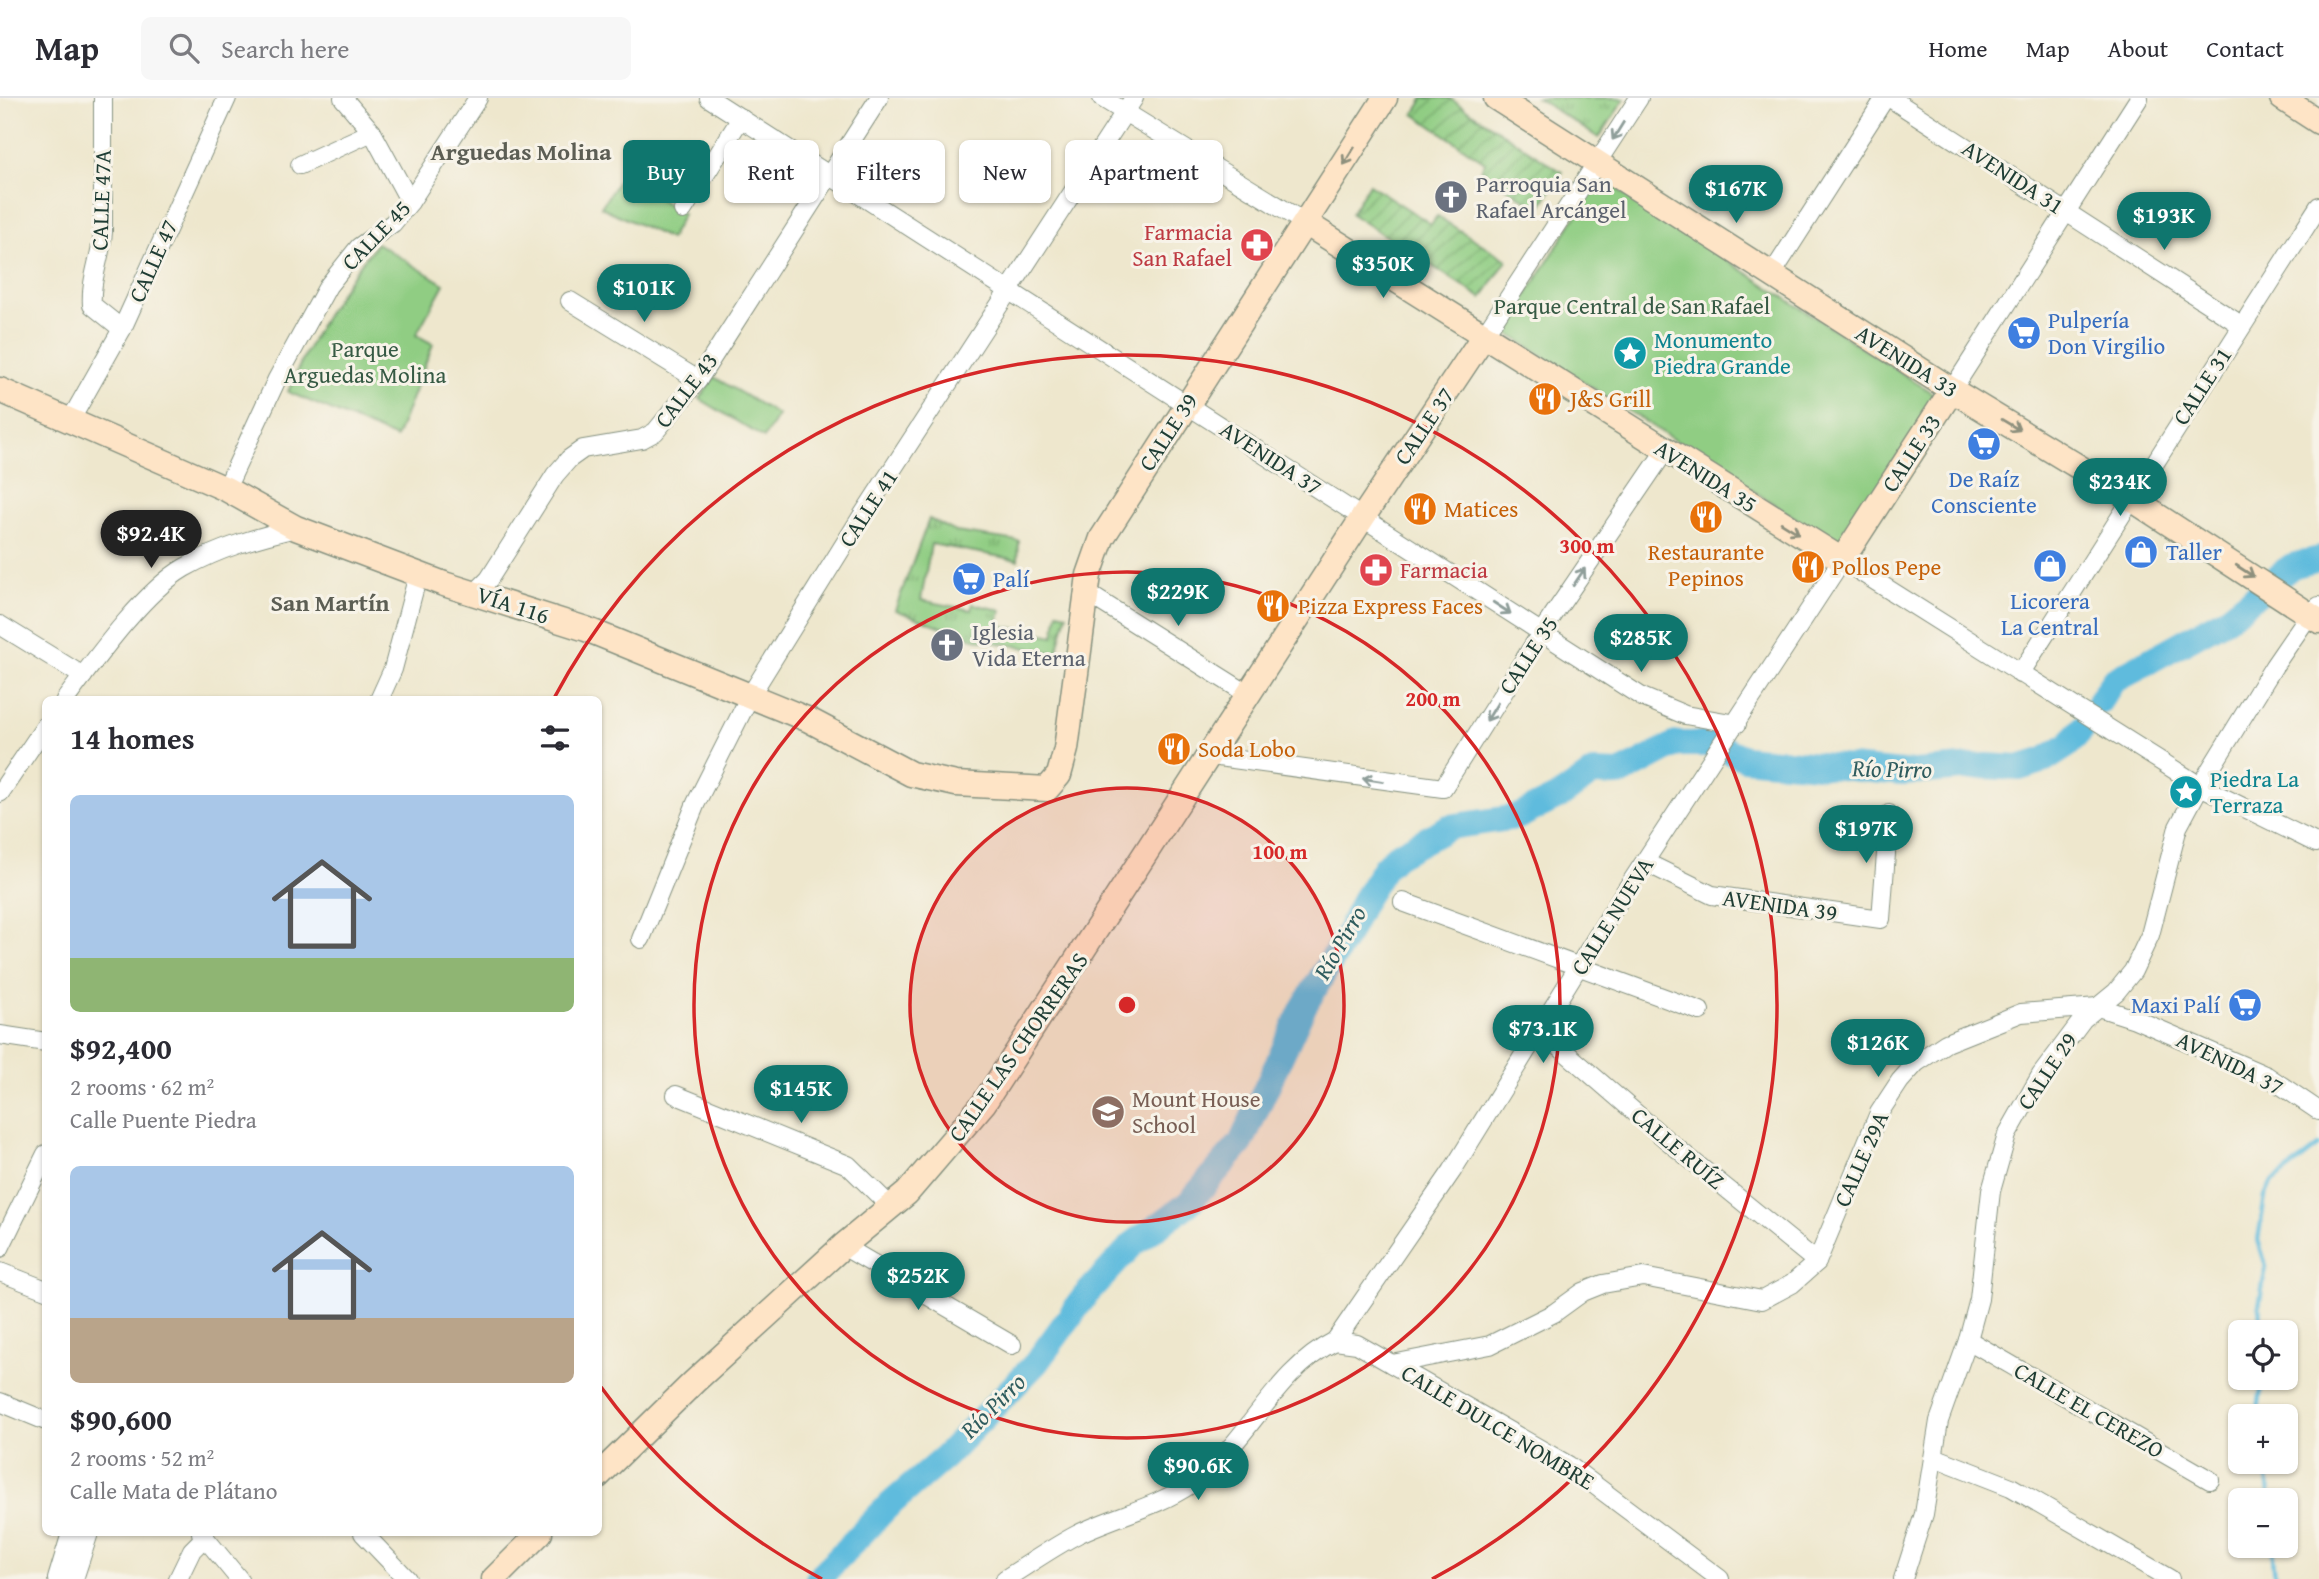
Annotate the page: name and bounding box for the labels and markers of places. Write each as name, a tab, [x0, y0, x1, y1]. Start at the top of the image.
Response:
pin: $167K	[1687, 166, 1785, 225]
place label: Parroquia San Rafael Arcángel	[1476, 167, 1626, 226]
church icon: Parroquia San Rafael Arcángel	[1432, 178, 1470, 216]
pin: $193K	[2115, 192, 2213, 252]
place label: Farmacia San Rafael	[1132, 215, 1232, 274]
pharmacy icon: Farmacia San Rafael	[1238, 226, 1276, 264]
pin: $350K	[1334, 240, 1432, 300]
pin: $101K	[595, 264, 693, 324]
place label: Pulpería Don Virgilio	[2048, 303, 2165, 362]
supermarket icon: Pulpería Don Virgilio	[2005, 314, 2043, 352]
place label: Monumento Piedra Grande	[1654, 323, 1791, 382]
place icon: Monumento Piedra Grande	[1611, 334, 1649, 372]
restaurant icon: J&S Grill	[1526, 380, 1564, 418]
place label: J&S Grill	[1567, 382, 1652, 415]
supermarket icon: De Raíz Consciente	[1965, 425, 2003, 463]
pin: $234K	[2071, 458, 2169, 518]
place label: De Raíz Consciente	[1931, 462, 2037, 521]
restaurant icon: Matices	[1401, 490, 1439, 528]
place label: Matices	[1444, 492, 1518, 525]
restaurant icon: Restaurante Pepinos	[1687, 498, 1725, 536]
pin: $92.4K	[94, 510, 208, 570]
shop icon: Taller	[2122, 533, 2160, 571]
place label: Restaurante Pepinos	[1648, 535, 1764, 594]
place label: Taller	[2166, 535, 2223, 568]
shop icon: Licorera La Central	[2031, 547, 2069, 585]
restaurant icon: Pollos Pepe	[1789, 548, 1827, 586]
place label: Pollos Pepe	[1832, 550, 1941, 583]
pharmacy icon: Farmacia	[1357, 551, 1395, 589]
place label: Farmacia	[1400, 553, 1488, 586]
supermarket icon: Palí	[950, 560, 988, 598]
place label: Palí	[993, 562, 1030, 595]
pin: $229K	[1129, 568, 1227, 628]
place label: Licorera La Central	[2001, 584, 2099, 643]
restaurant icon: Pizza Express Faces	[1254, 587, 1292, 625]
place label: Pizza Express Faces	[1298, 589, 1483, 622]
pin: $285K	[1592, 614, 1690, 674]
place label: Iglesia Vida Eterna	[972, 615, 1086, 674]
church icon: Iglesia Vida Eterna	[928, 626, 966, 664]
restaurant icon: Soda Lobo	[1155, 730, 1193, 768]
place label: Soda Lobo	[1198, 732, 1296, 765]
place label: Piedra La Terraza	[2210, 762, 2299, 821]
place icon: Piedra La Terraza	[2167, 773, 2205, 811]
pin: $197K	[1817, 806, 1915, 865]
supermarket icon: Maxi Palí	[2226, 986, 2264, 1024]
place label: Maxi Palí	[2131, 988, 2221, 1021]
centre of rings	[1115, 993, 1139, 1017]
pin: $73.1K	[1486, 1006, 1600, 1065]
pin: $126K	[1829, 1020, 1927, 1079]
pin: $145K	[752, 1066, 850, 1125]
place label: Mount House School	[1132, 1082, 1261, 1141]
school or university icon: Mount House School	[1089, 1093, 1127, 1131]
pin: $252K	[869, 1252, 967, 1312]
pin: $90.6K	[1141, 1442, 1255, 1502]

